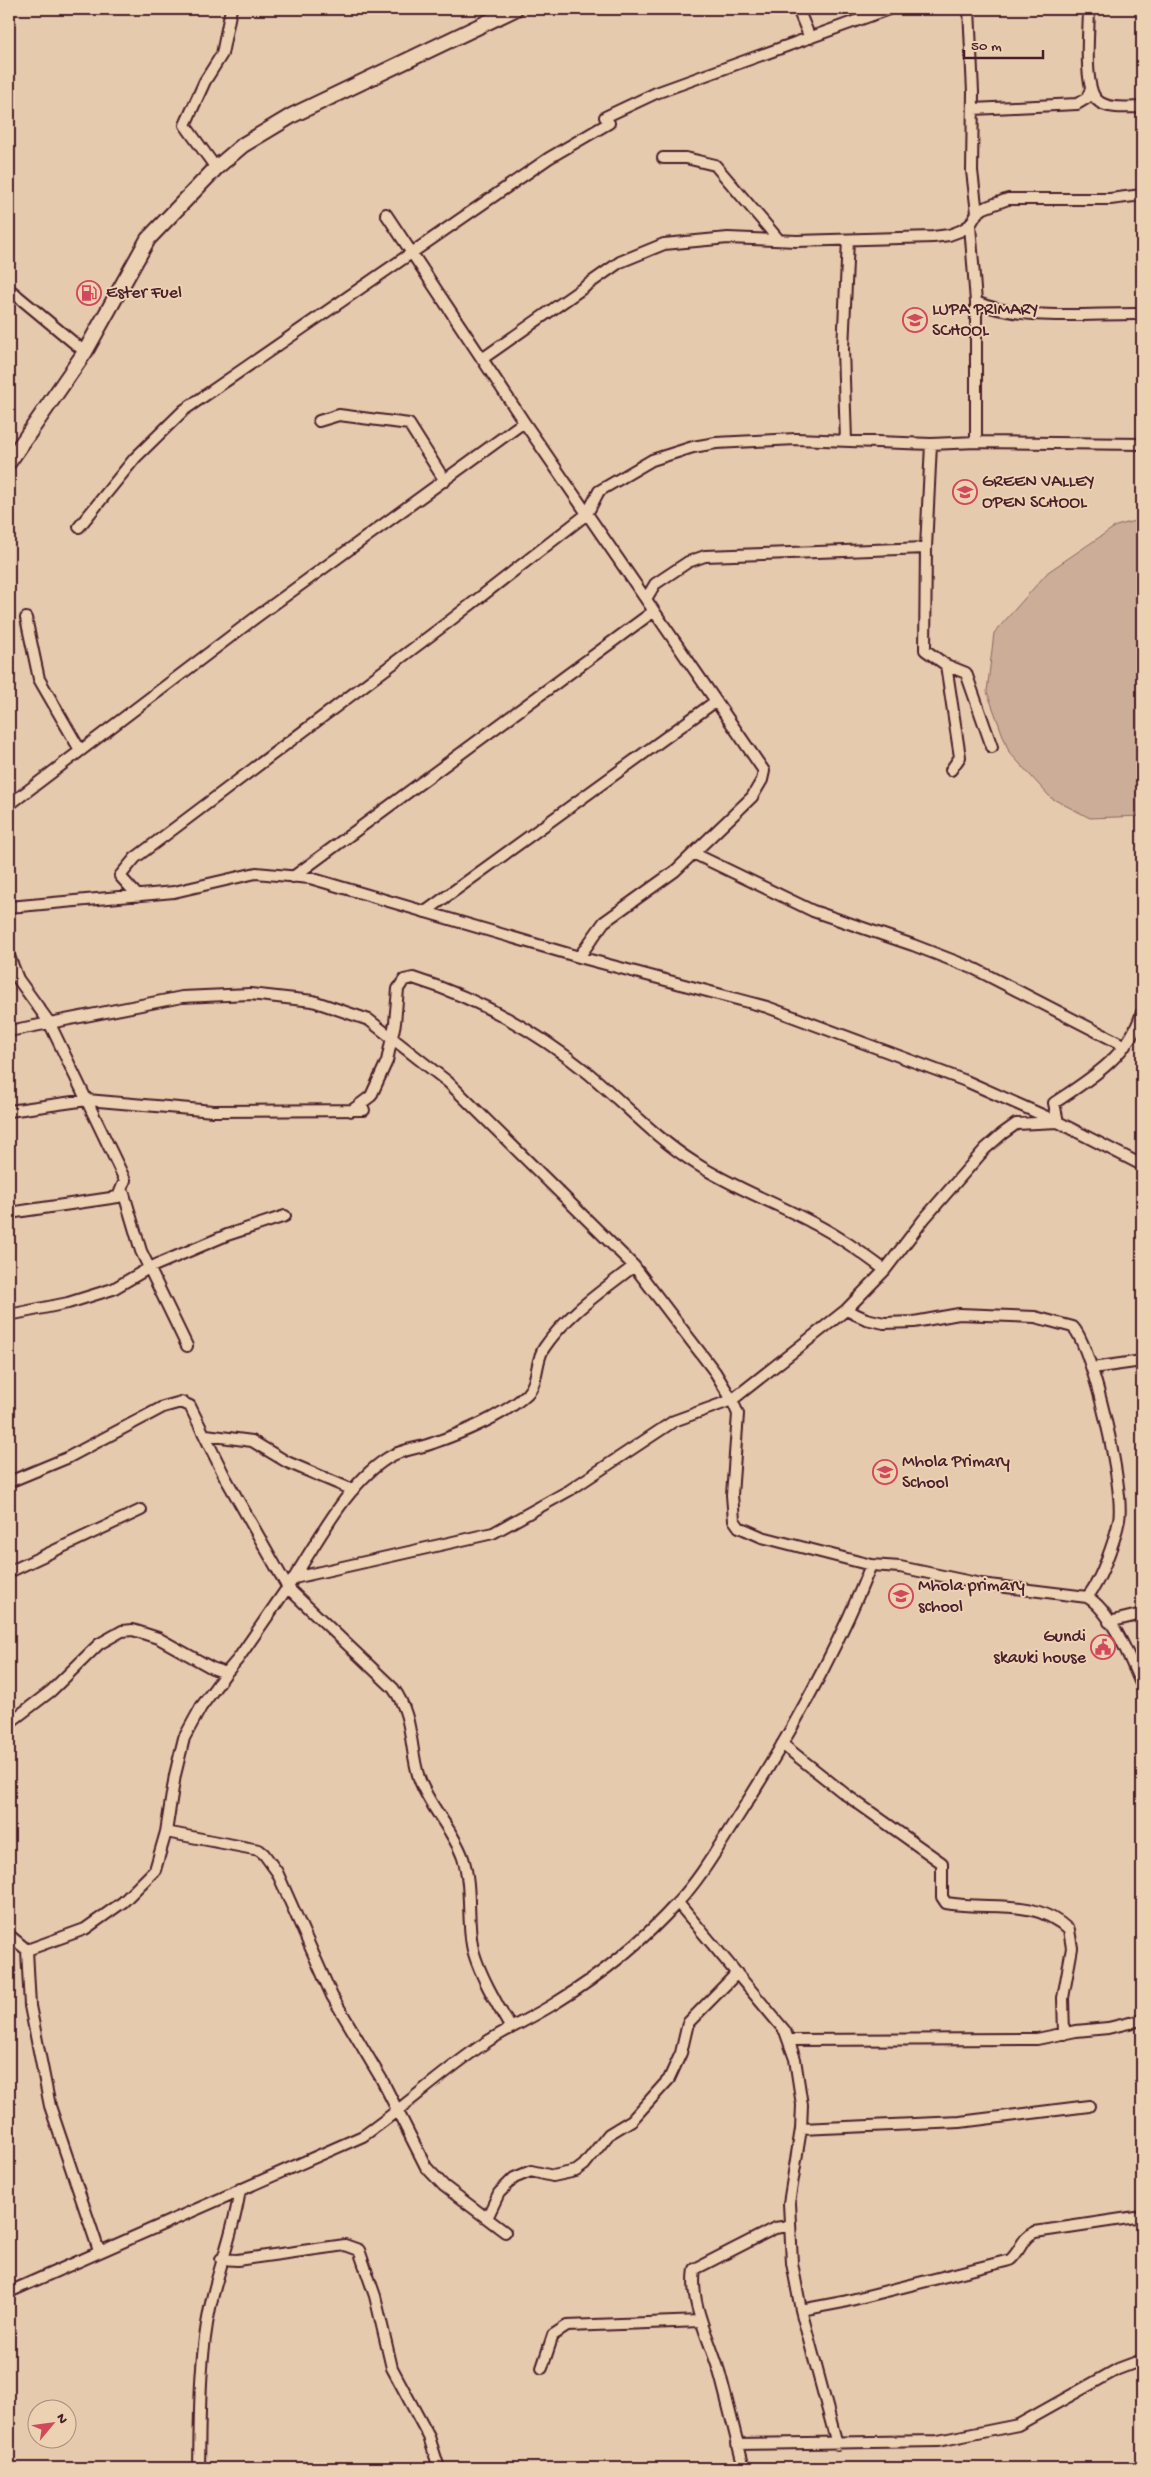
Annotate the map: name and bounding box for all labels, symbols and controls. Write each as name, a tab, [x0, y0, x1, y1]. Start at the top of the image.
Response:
scale bar	[964, 28, 1042, 60]
text: 50 m	[971, 38, 1002, 56]
fuel station icon: Ester Fuel	[76, 280, 102, 306]
place label: Ester Fuel	[106, 283, 182, 304]
place label: LUPA PRIMARY SCHOOL	[932, 300, 1038, 342]
school or university icon: LUPA PRIMARY SCHOOL	[902, 307, 928, 333]
place label: GREEN VALLEY OPEN SCHOOL	[982, 472, 1095, 514]
school or university icon: GREEN VALLEY OPEN SCHOOL	[952, 479, 978, 505]
place label: Mhola Primary School	[902, 1452, 1010, 1494]
school or university icon: Mhola Primary School	[872, 1459, 898, 1485]
place label: Mhola primary school	[918, 1576, 1025, 1618]
school or university icon: Mhola primary school	[888, 1583, 914, 1609]
place label: Gundi skauki house	[993, 1627, 1087, 1669]
public building icon: Gundi skauki house	[1090, 1634, 1116, 1660]
north arrow	[28, 2400, 78, 2450]
text: N	[52, 2411, 71, 2427]

